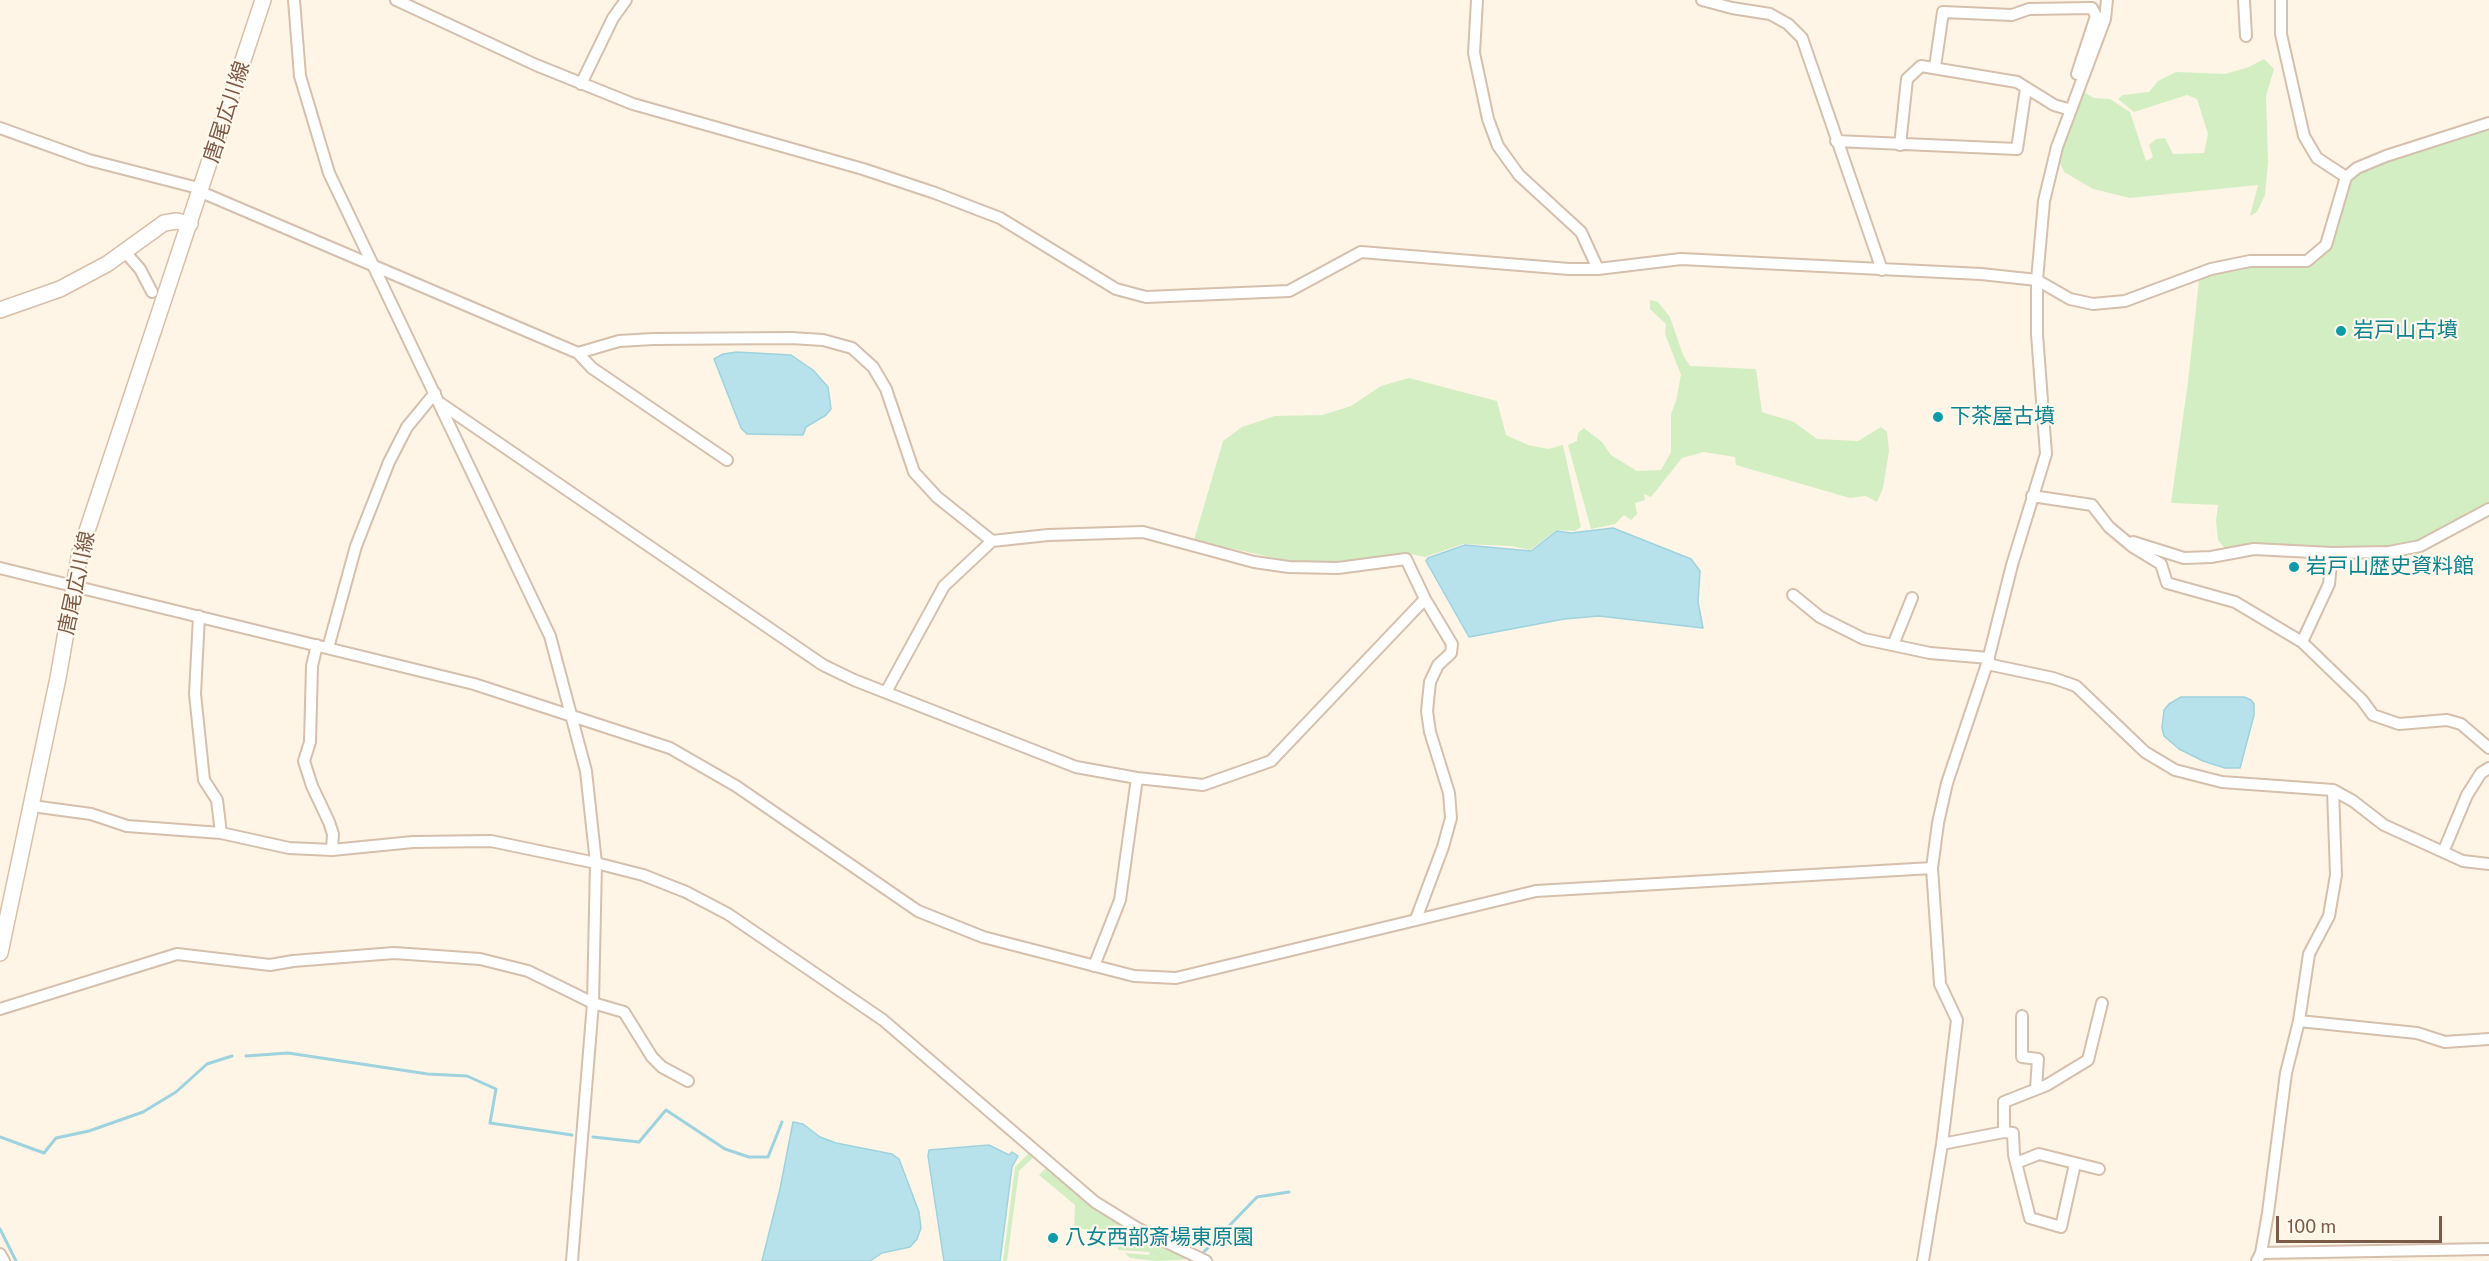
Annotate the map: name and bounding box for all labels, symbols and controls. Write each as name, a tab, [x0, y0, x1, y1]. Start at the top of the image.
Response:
street label: 唐尾広川線	[199, 58, 255, 166]
place label: 岩戸山古墳	[2353, 318, 2458, 344]
marker: 岩戸山古墳	[2334, 324, 2348, 338]
place label: 下茶屋古墳	[1950, 404, 2055, 430]
marker: 下茶屋古墳	[1931, 410, 1945, 424]
street label: 唐尾広川線	[54, 529, 100, 637]
place label: 岩戸山歴史資料館	[2306, 554, 2474, 580]
marker: 岩戸山歴史資料館	[2287, 560, 2301, 574]
scale bar	[2279, 1204, 2446, 1242]
text: 100 m	[2287, 1216, 2336, 1237]
place label: 八女西部斎場東原園	[1065, 1225, 1254, 1251]
marker: 八女西部斎場東原園	[1046, 1231, 1060, 1245]

